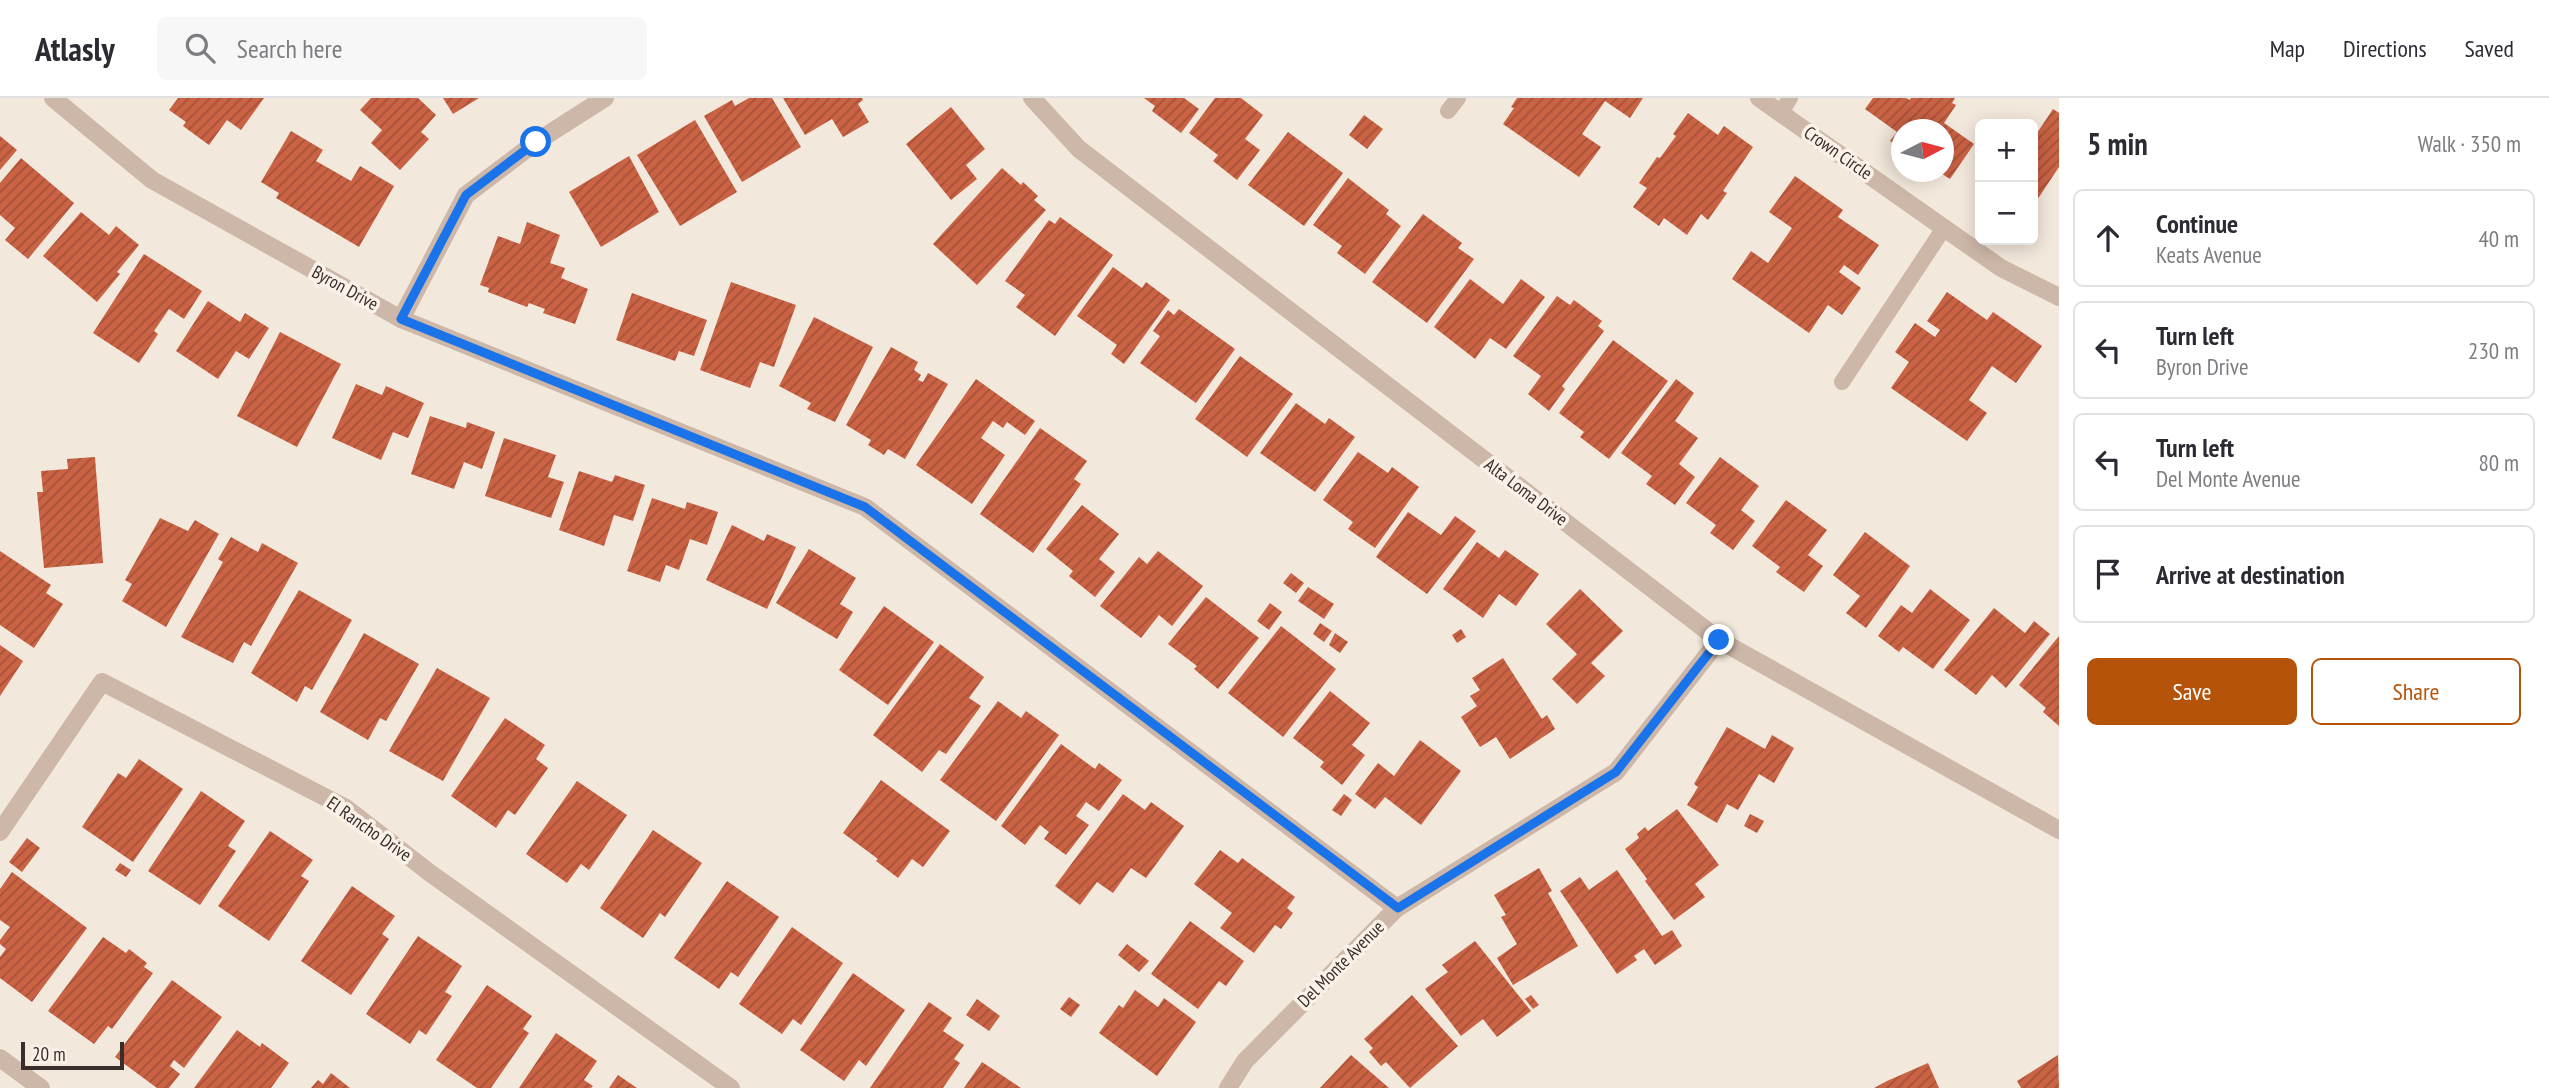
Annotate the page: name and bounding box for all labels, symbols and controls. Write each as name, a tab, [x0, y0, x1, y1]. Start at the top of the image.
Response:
search box	[157, 17, 647, 80]
text: Atlasly	[35, 27, 115, 70]
icon: search	[181, 29, 219, 67]
text: Search here	[237, 32, 342, 65]
text: Map	[2270, 33, 2305, 64]
text: Directions	[2343, 33, 2427, 64]
text: Saved	[2465, 33, 2514, 64]
north arrow	[1891, 119, 1954, 182]
map controls	[1975, 119, 2038, 245]
button: +	[1975, 119, 2038, 182]
street label: Crown Circle	[1800, 121, 1877, 184]
text: 5 min	[2087, 124, 2148, 163]
route start	[520, 126, 551, 157]
text: Walk · 350 m	[2418, 129, 2521, 158]
button: −	[1975, 182, 2038, 245]
text: Continue	[2156, 207, 2238, 240]
icon: ahead	[2089, 219, 2127, 257]
text: 40 m	[2478, 224, 2519, 253]
text: Keats Avenue	[2156, 240, 2262, 269]
street label: Byron Drive	[308, 260, 382, 315]
text: Turn left	[2156, 319, 2234, 352]
icon: left	[2089, 331, 2127, 369]
text: 230 m	[2468, 336, 2519, 365]
text: Byron Drive	[2156, 352, 2248, 381]
text: Turn left	[2156, 431, 2234, 464]
icon: left	[2089, 443, 2127, 481]
text: 80 m	[2478, 448, 2519, 477]
street label: Alta Loma Drive	[1480, 453, 1573, 530]
text: Del Monte Avenue	[2156, 464, 2301, 493]
icon: arrive	[2089, 555, 2127, 593]
text: Arrive at destination	[2156, 558, 2345, 591]
route end	[1703, 624, 1734, 655]
button: Save	[2087, 658, 2297, 725]
button: Share	[2311, 658, 2521, 725]
street label: El Rancho Drive	[323, 791, 416, 866]
street label: Del Monte Avenue	[1293, 916, 1389, 1012]
scale bar	[21, 1039, 124, 1071]
text: 20 m	[32, 1042, 66, 1066]

